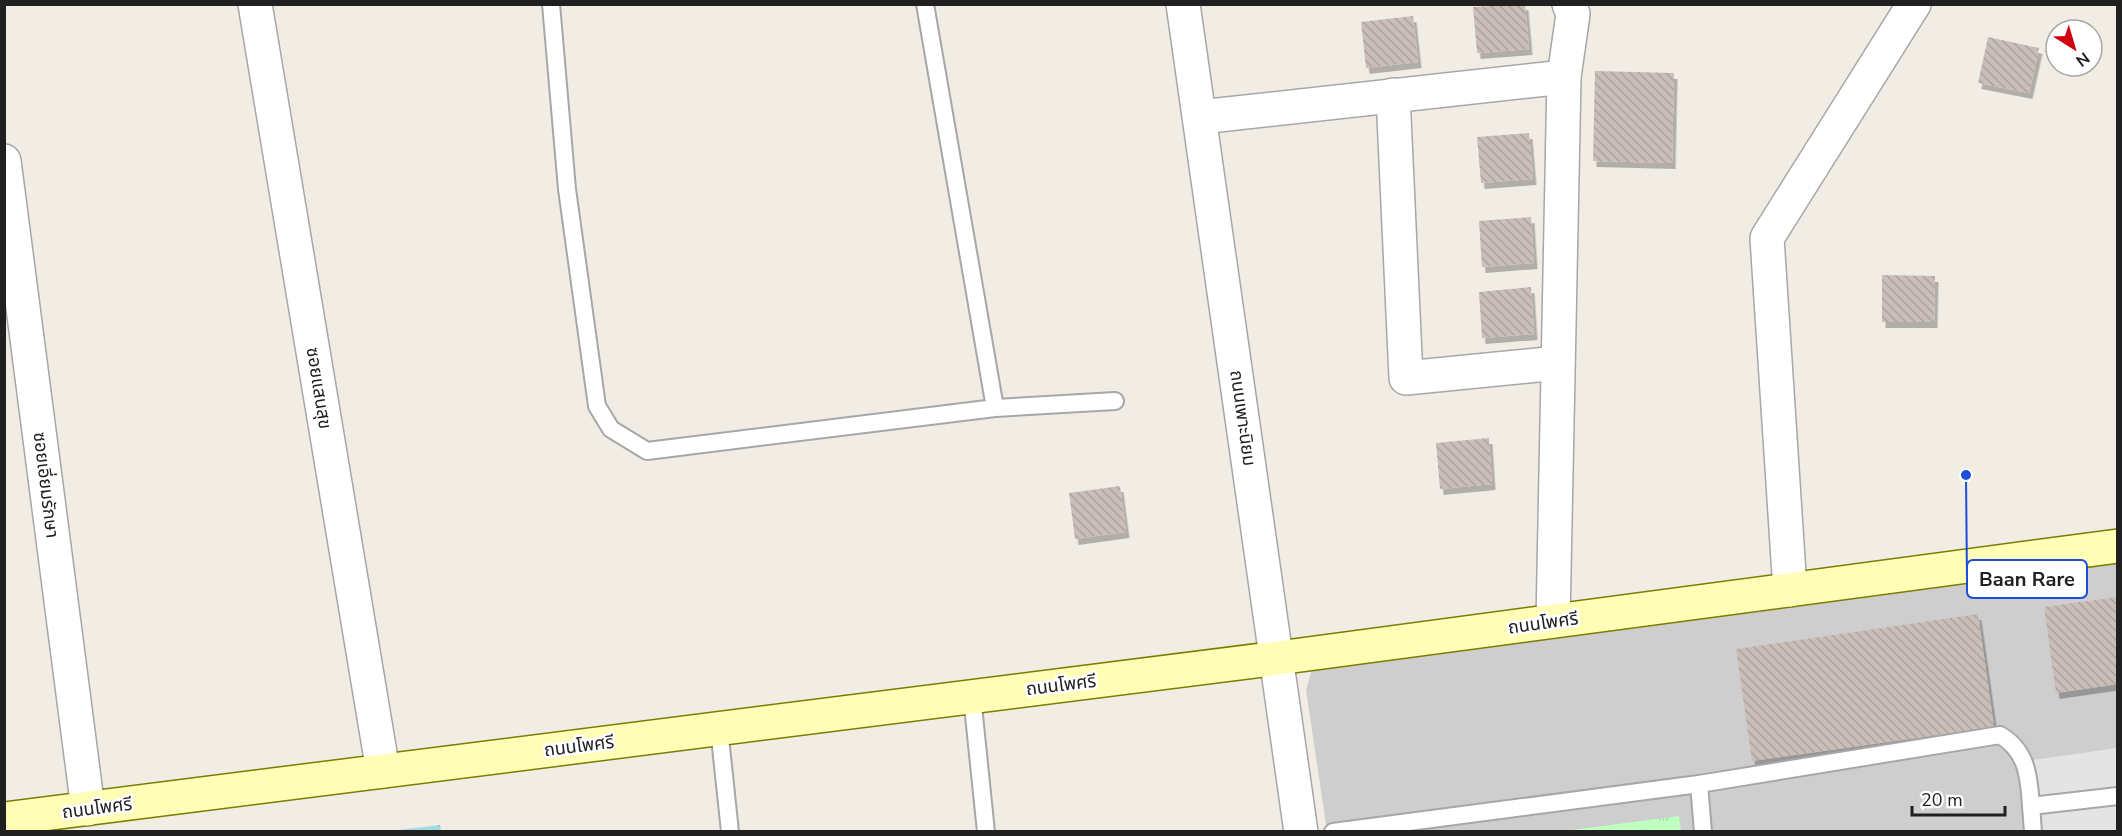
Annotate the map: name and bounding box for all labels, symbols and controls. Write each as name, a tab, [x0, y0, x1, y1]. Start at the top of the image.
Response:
north arrow	[2044, 18, 2104, 78]
text: N	[2071, 47, 2094, 72]
street label: ซอยแสนสุข	[301, 345, 337, 431]
street label: ถนนเพาะนิยม	[1224, 369, 1262, 467]
street label: ซอยเอี่ยมรักษา	[28, 430, 65, 539]
callout: Baan Rare	[1967, 560, 2087, 598]
text: Baan Rare	[1979, 566, 2075, 593]
street label: ถนนโพศรี	[1506, 606, 1580, 640]
street label: ถนนโพศรี	[1024, 669, 1098, 701]
street label: ถนนโพศรี	[542, 730, 616, 762]
scale bar	[1912, 779, 2005, 817]
text: 20 m	[1921, 788, 1963, 812]
street label: ถนนโพศรี	[60, 792, 134, 824]

